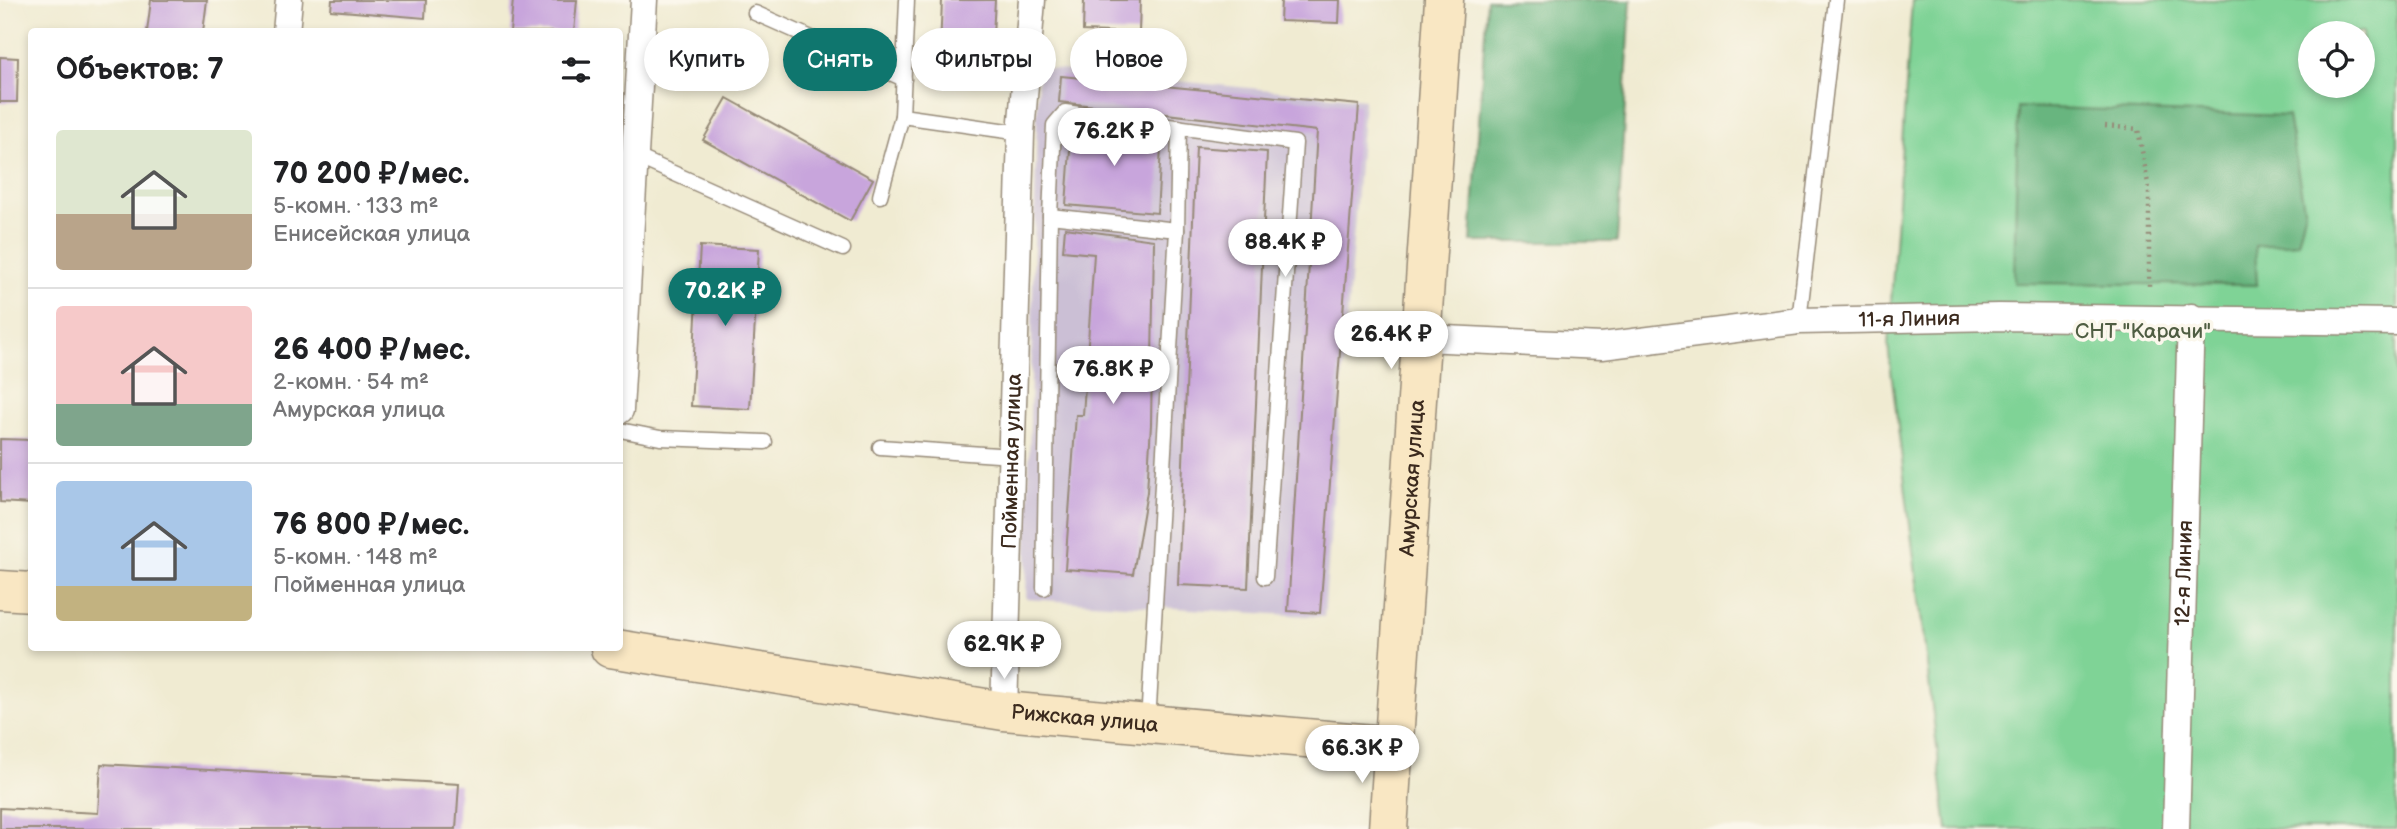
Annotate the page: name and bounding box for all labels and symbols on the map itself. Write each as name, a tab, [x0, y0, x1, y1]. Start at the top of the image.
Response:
pin: 76.2K ₽	[1049, 108, 1179, 168]
pin: 88.4K ₽	[1220, 219, 1350, 279]
pin: 70.2K ₽	[660, 268, 790, 328]
street label: 11-я Линия	[1858, 305, 1960, 332]
pin: 26.4K ₽	[1326, 312, 1456, 371]
park label: СНТ "Карачи"	[2075, 319, 2211, 344]
pin: 76.8K ₽	[1048, 346, 1178, 406]
street label: Пойменная улица	[996, 372, 1026, 549]
street label: Амурская улица	[1394, 398, 1430, 558]
street label: 12-я Линия	[2169, 520, 2198, 626]
pin: 62.9K ₽	[939, 622, 1069, 681]
street label: Рижская улица	[1010, 699, 1160, 737]
pin: 66.3K ₽	[1297, 726, 1427, 785]

